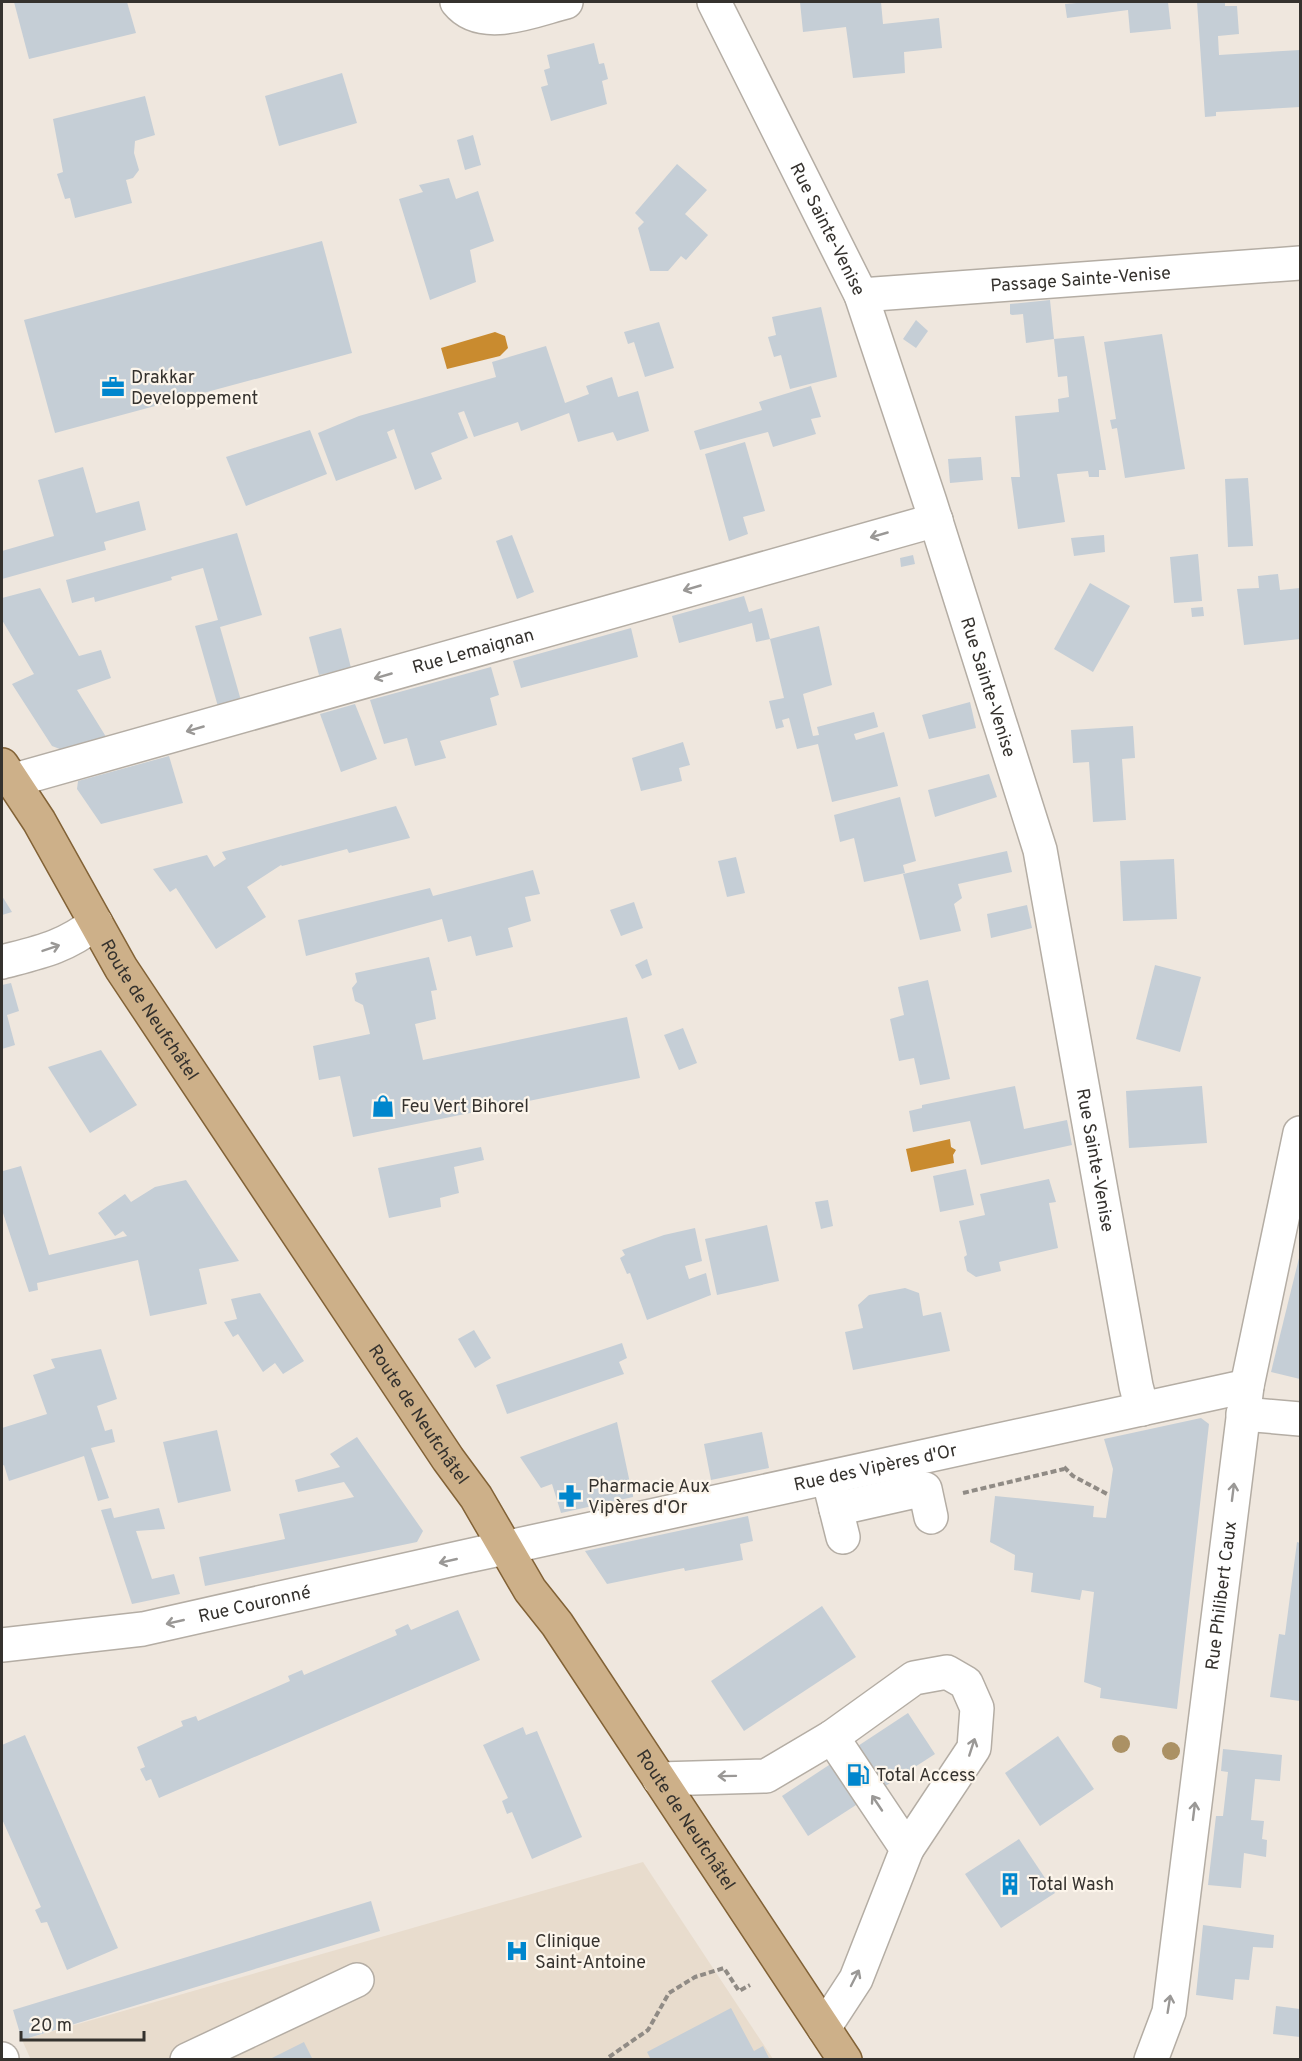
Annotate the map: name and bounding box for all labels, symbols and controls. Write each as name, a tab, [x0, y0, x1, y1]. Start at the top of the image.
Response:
street label: Rue Sainte-Venise	[784, 159, 870, 300]
street label: Passage Sainte-Venise	[989, 262, 1172, 299]
place label: Drakkar Developpement	[131, 367, 258, 411]
office icon: Drakkar Developpement	[100, 374, 126, 400]
one-way arrow	[870, 530, 889, 542]
one-way arrow	[683, 583, 702, 595]
street label: Rue Sainte-Venise	[954, 614, 1020, 760]
street label: Rue Lemaignan	[410, 624, 537, 680]
one-way arrow	[374, 671, 393, 682]
one-way arrow	[186, 723, 205, 735]
street label: Route de Neufchâtel	[94, 936, 203, 1086]
one-way arrow	[41, 942, 60, 953]
street label: Rue Sainte-Venise	[1070, 1087, 1118, 1234]
shop icon: Feu Vert Bihorel	[370, 1093, 396, 1119]
place label: Feu Vert Bihorel	[401, 1096, 529, 1119]
street label: Route de Neufchâtel	[362, 1341, 473, 1490]
street label: Rue des Vipères d'Or	[792, 1440, 960, 1498]
place label: Pharmacie Aux Vipères d'Or	[588, 1476, 710, 1520]
pharmacy icon: Pharmacie Aux Vipères d'Or	[557, 1483, 583, 1509]
one-way arrow	[1228, 1483, 1239, 1503]
street label: Rue Philibert Caux	[1202, 1520, 1243, 1672]
one-way arrow	[438, 1555, 457, 1567]
street label: Rue Couronné	[196, 1582, 313, 1629]
one-way arrow	[166, 1617, 186, 1628]
one-way arrow	[967, 1737, 978, 1756]
street label: Route de Neufchâtel	[630, 1746, 740, 1895]
fuel station icon: Total Access	[845, 1762, 871, 1788]
place label: Total Access	[876, 1765, 976, 1788]
one-way arrow	[718, 1770, 738, 1782]
one-way arrow	[871, 1796, 883, 1812]
one-way arrow	[1188, 1801, 1199, 1821]
building icon: Total Wash	[997, 1871, 1023, 1897]
place label: Total Wash	[1028, 1874, 1114, 1897]
place label: Clinique Saint-Antoine	[535, 1931, 646, 1975]
hospital icon: Clinique Saint-Antoine	[504, 1938, 530, 1964]
one-way arrow	[849, 1970, 861, 1988]
one-way arrow	[1164, 1995, 1175, 2015]
scale bar	[21, 2004, 144, 2042]
text: 20 m	[30, 2015, 72, 2038]

